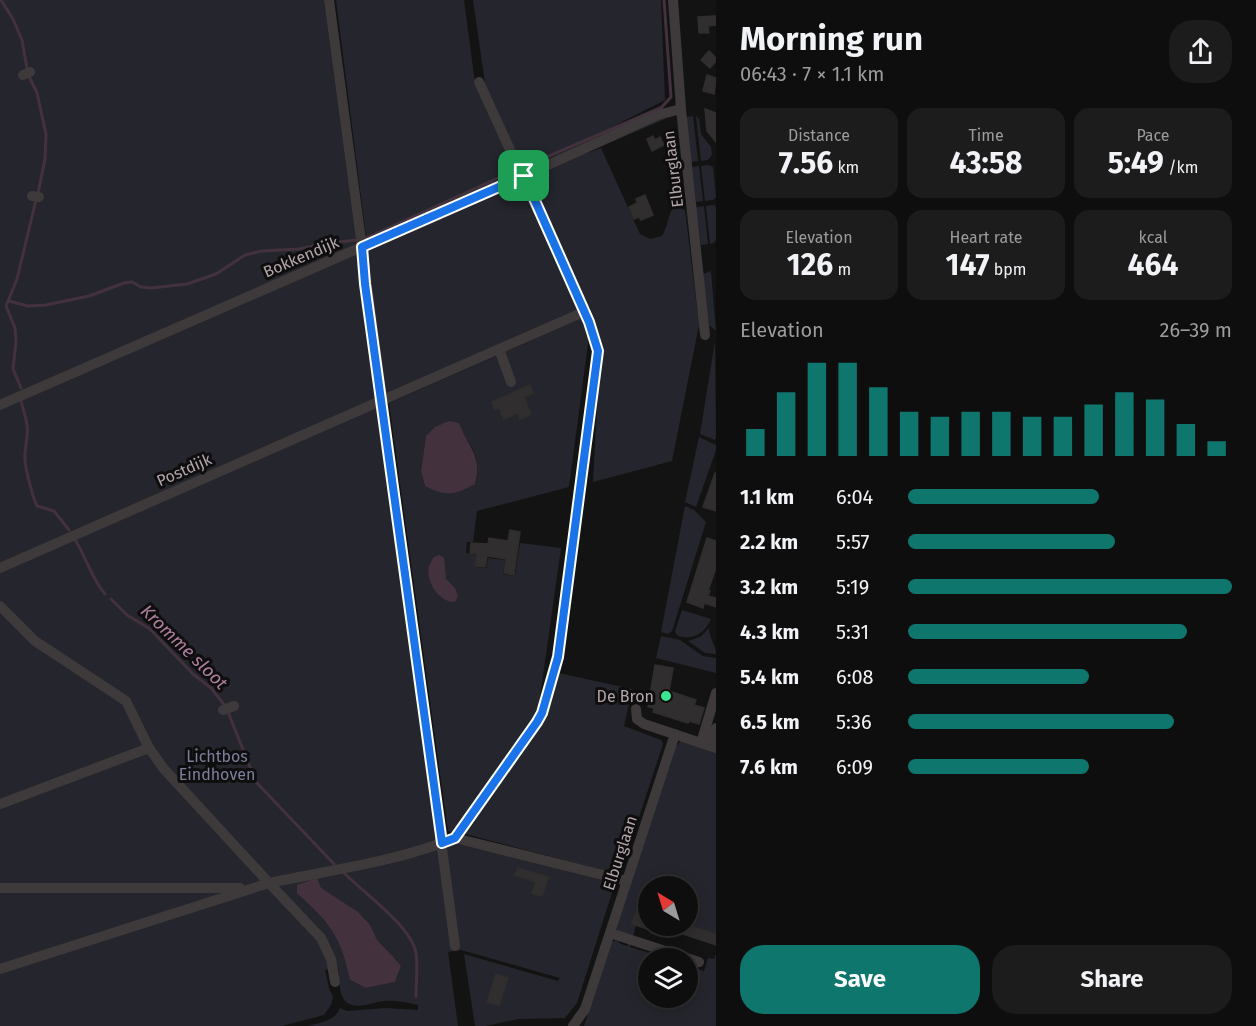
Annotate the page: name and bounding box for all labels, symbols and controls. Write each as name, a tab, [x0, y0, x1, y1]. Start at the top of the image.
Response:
text: Morning run	[740, 19, 923, 59]
button: share	[1169, 20, 1232, 83]
text: 06:43 · 7 × 1.1 km	[740, 62, 884, 86]
text: Distance	[788, 126, 850, 145]
text: Time	[968, 126, 1004, 145]
text: Pace	[1136, 126, 1170, 145]
street label: Elburglaan	[659, 129, 687, 209]
text: 7.56	[779, 145, 833, 181]
text: 43:58	[949, 145, 1023, 181]
text: 5:49	[1108, 145, 1164, 181]
pin	[498, 150, 549, 201]
text: km	[833, 158, 859, 177]
text: /km	[1164, 158, 1198, 177]
icon: arrive	[507, 159, 540, 192]
text: Elevation	[785, 228, 853, 247]
text: Heart rate	[950, 228, 1022, 247]
text: kcal	[1139, 228, 1167, 247]
street label: Bokkendijk	[260, 232, 342, 281]
text: 126	[787, 247, 833, 283]
text: 147	[945, 247, 990, 283]
text: 464	[1128, 247, 1178, 283]
text: m	[833, 260, 851, 279]
text: bpm	[990, 260, 1027, 279]
text: Elevation	[740, 318, 824, 342]
text: 26–39 m	[1160, 318, 1232, 342]
street label: Postdijk	[154, 449, 215, 490]
text: 1.1 km	[740, 485, 794, 509]
text: 6:04	[836, 485, 873, 509]
text: 2.2 km	[740, 530, 798, 554]
text: 5:57	[836, 530, 869, 554]
text: 3.2 km	[740, 575, 798, 599]
text: 5:19	[836, 575, 869, 599]
water label: Kromme sloot	[136, 600, 232, 694]
text: 4.3 km	[740, 620, 800, 644]
text: 5:31	[836, 620, 869, 644]
text: 5.4 km	[740, 665, 799, 689]
text: 6:08	[836, 665, 874, 689]
place label: De Bron	[597, 687, 654, 706]
marker: De Bron	[659, 689, 673, 703]
text: 6.5 km	[740, 710, 800, 734]
text: 5:36	[836, 710, 872, 734]
park label: Lichtbos Eindhoven	[179, 747, 255, 784]
text: 7.6 km	[740, 755, 798, 779]
text: 6:09	[836, 755, 873, 779]
street label: Elburglaan	[599, 813, 641, 893]
north arrow	[638, 876, 698, 936]
map controls	[638, 876, 698, 1008]
button: Save	[740, 945, 980, 1014]
button: Share	[992, 945, 1232, 1014]
button: layers	[638, 948, 698, 1008]

